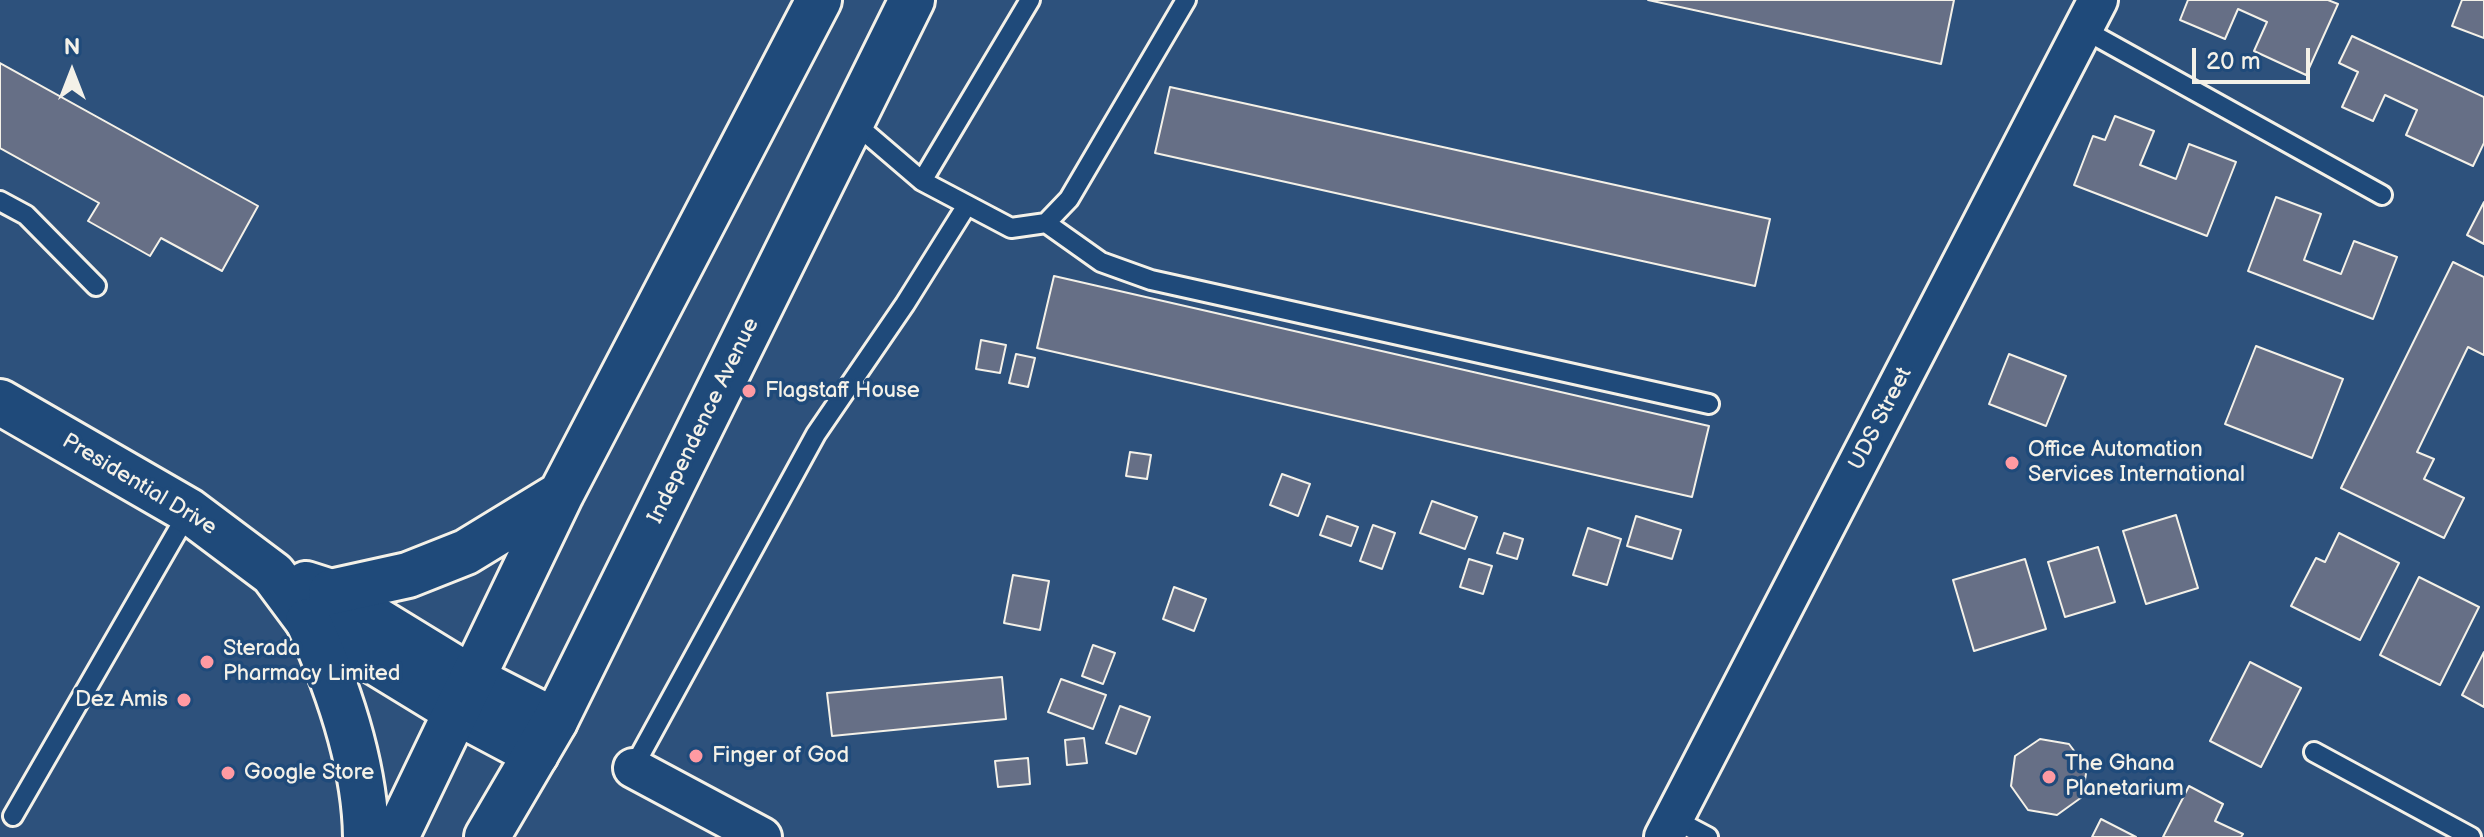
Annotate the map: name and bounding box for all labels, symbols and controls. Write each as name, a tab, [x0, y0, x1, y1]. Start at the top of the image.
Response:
north arrow	[32, 32, 112, 112]
scale bar	[2196, 32, 2314, 82]
text: N	[64, 34, 80, 61]
text: 20 m	[2206, 47, 2261, 76]
street label: Independence Avenue	[643, 314, 765, 528]
street label: UDS Street	[1844, 363, 1918, 475]
place label: Flagstaff House	[765, 378, 920, 404]
marker: Flagstaff House	[740, 382, 758, 400]
street label: Presidential Drive	[57, 429, 221, 541]
place label: Office Automation Services International	[2028, 437, 2245, 488]
marker: Office Automation Services International	[2003, 454, 2021, 472]
place label: Sterada Pharmacy Limited	[223, 636, 400, 688]
marker: Sterada Pharmacy Limited	[198, 653, 216, 671]
place label: Dez Amis	[75, 687, 168, 713]
marker: Dez Amis	[175, 691, 193, 709]
place label: Finger of God	[712, 743, 849, 769]
marker: Finger of God	[687, 747, 705, 765]
place label: The Ghana Planetarium	[2065, 751, 2184, 802]
place label: Google Store	[244, 760, 374, 786]
marker: Google Store	[219, 764, 237, 782]
marker: The Ghana Planetarium	[2040, 768, 2058, 786]

